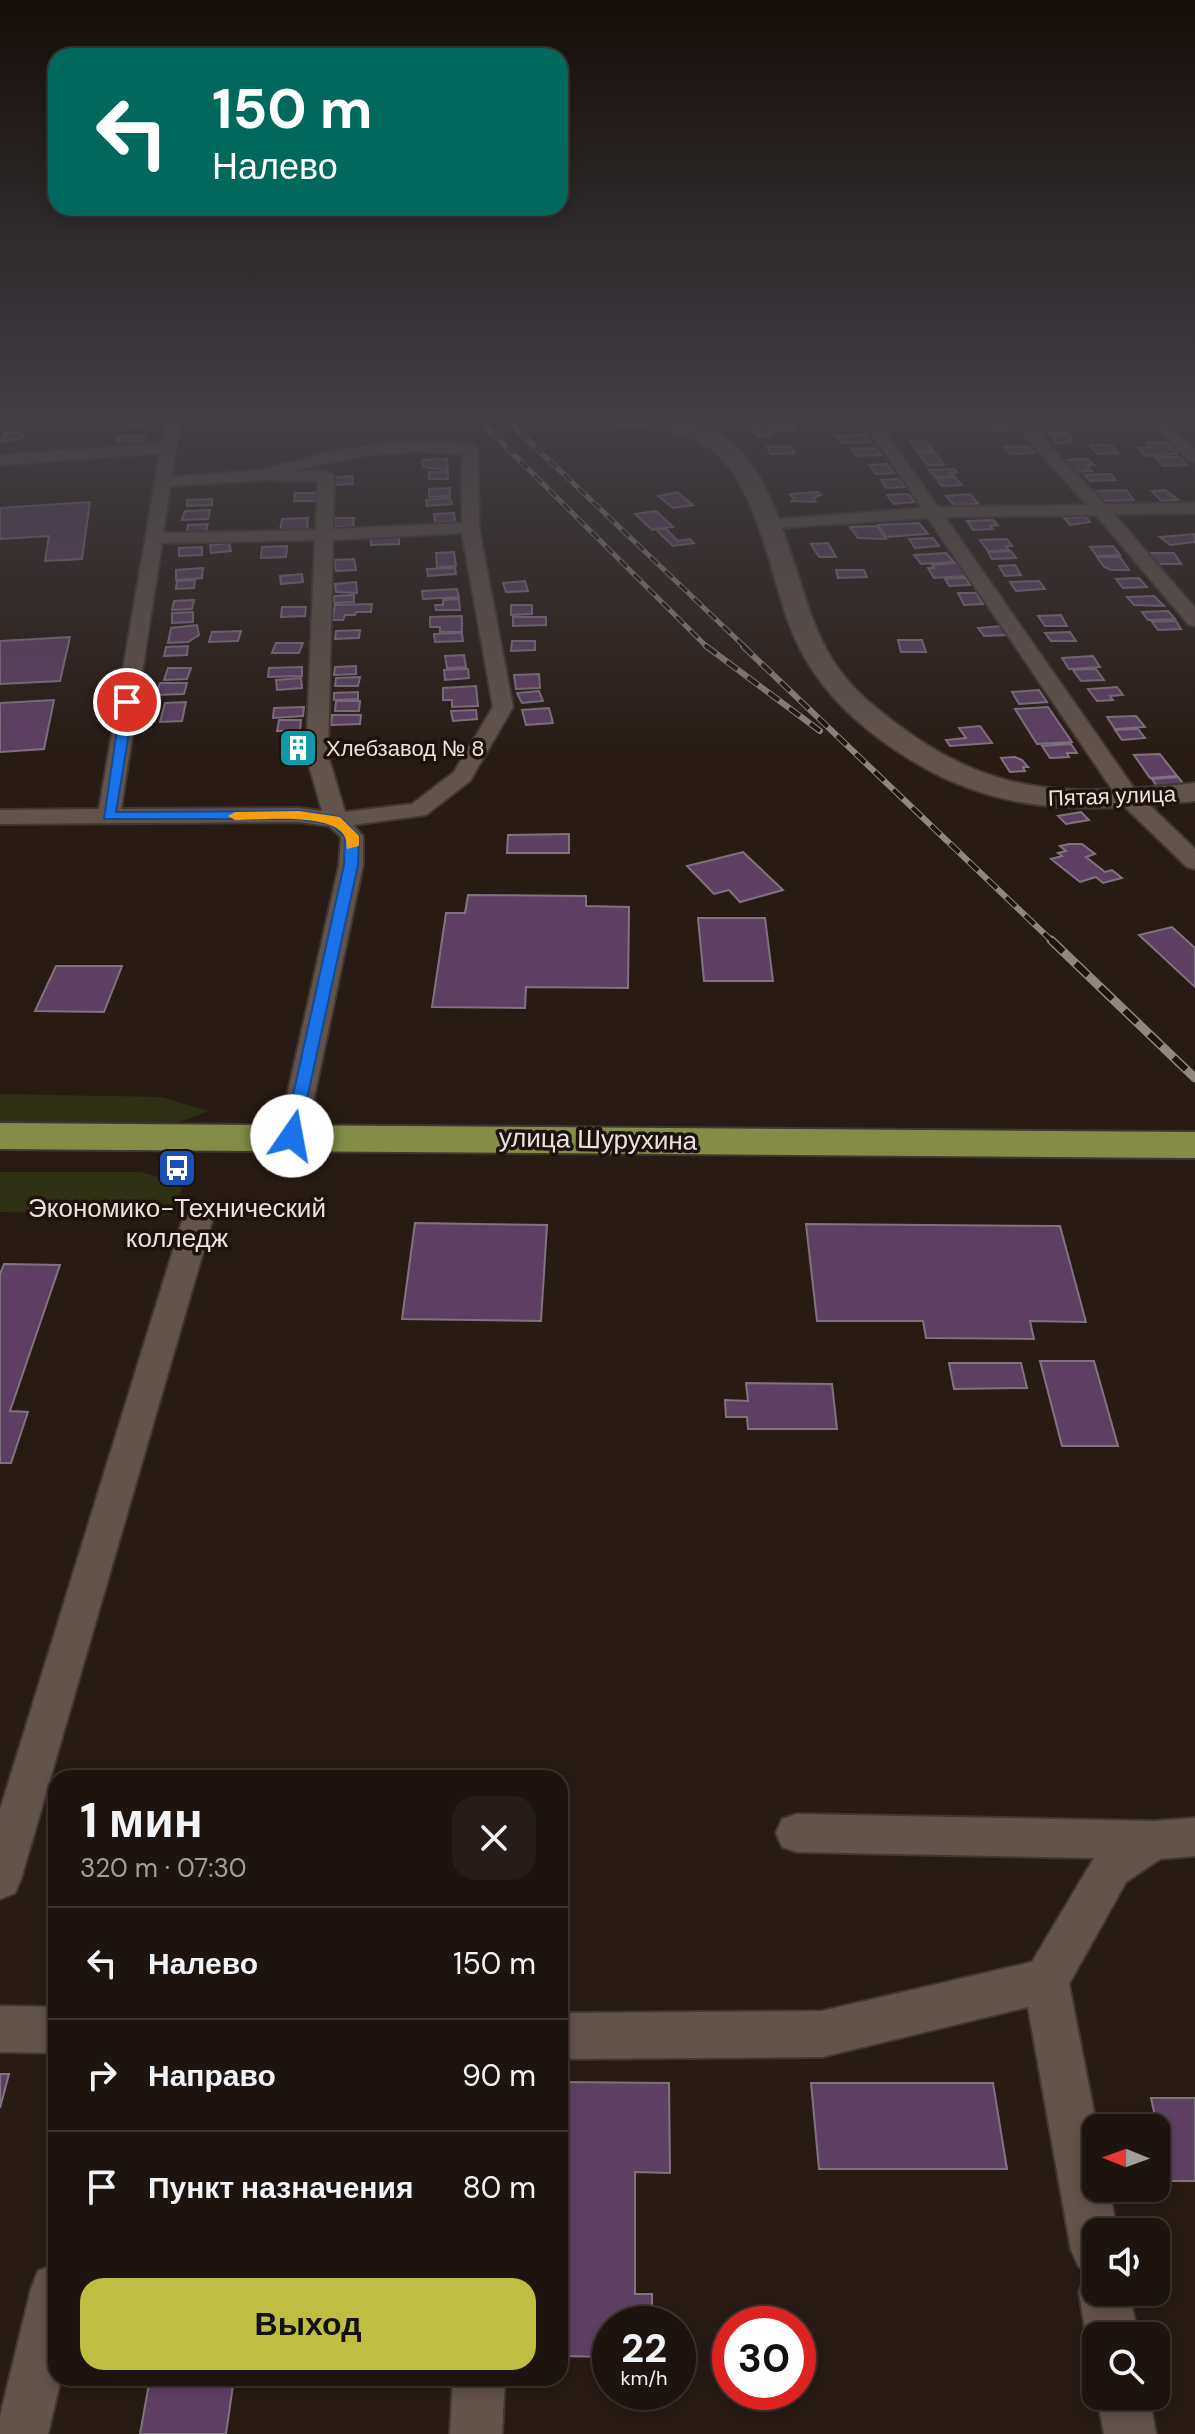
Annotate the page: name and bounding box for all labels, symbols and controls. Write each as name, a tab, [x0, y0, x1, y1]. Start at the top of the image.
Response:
text: 150 m	[212, 72, 373, 145]
icon: left	[80, 80, 184, 184]
text: Налево	[212, 143, 338, 190]
pin	[93, 668, 161, 736]
icon: arrive	[105, 680, 149, 724]
building icon: Хлебзавод № 8	[277, 727, 319, 769]
place label: Хлебзавод № 8	[326, 734, 485, 763]
street label: Пятая улица	[1048, 779, 1177, 813]
position arrow	[250, 1094, 334, 1178]
street label: улица Шурухина	[498, 1120, 698, 1158]
bus stop icon: Экономико-Технический колледж	[156, 1147, 198, 1189]
place label: Экономико-Технический колледж	[28, 1191, 326, 1255]
text: 1 мин	[80, 1789, 203, 1852]
button: close	[452, 1796, 536, 1880]
text: 320 m · 07:30	[80, 1851, 247, 1885]
icon: left	[80, 1941, 124, 1985]
text: Налево	[148, 1944, 258, 1983]
text: 150 m	[453, 1944, 536, 1983]
icon: right	[80, 2053, 124, 2097]
text: Направо	[148, 2056, 276, 2095]
text: 90 m	[462, 2056, 536, 2095]
north arrow	[1082, 2114, 1170, 2202]
map controls	[1082, 2114, 1170, 2410]
icon: arrive	[80, 2165, 124, 2209]
text: Пункт назначения	[148, 2168, 413, 2207]
text: 80 m	[463, 2168, 536, 2207]
button: sound	[1082, 2218, 1170, 2306]
button: Выход	[80, 2278, 536, 2370]
speed limit sign: 30	[712, 2306, 816, 2410]
text: 22	[621, 2322, 667, 2374]
button: search	[1082, 2322, 1170, 2410]
text: km/h	[620, 2365, 668, 2391]

